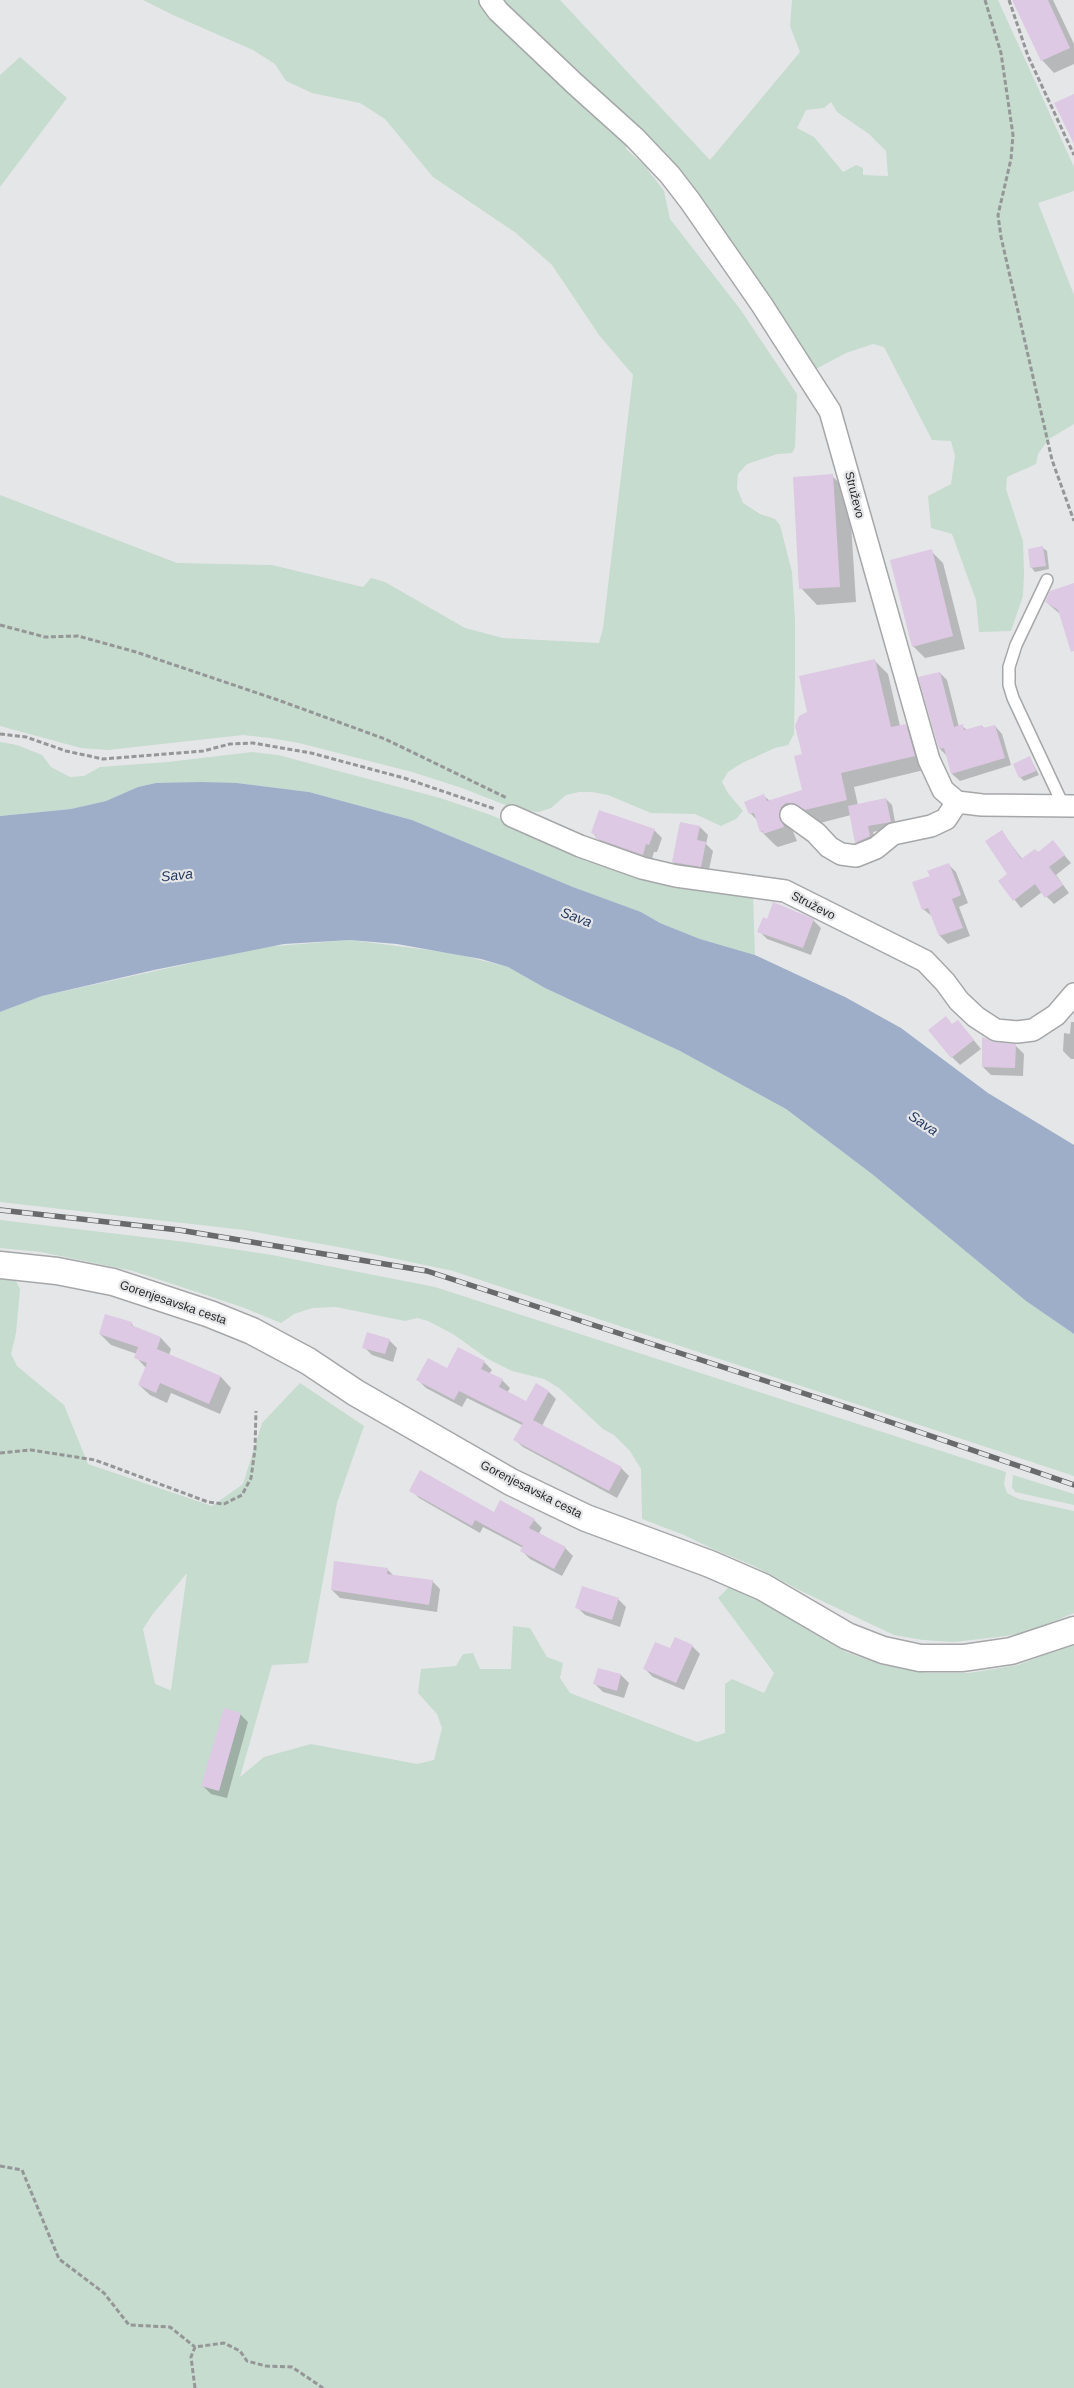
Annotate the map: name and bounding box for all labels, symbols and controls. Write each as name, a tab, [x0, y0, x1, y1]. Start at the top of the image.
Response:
street label: Struževo	[841, 470, 867, 520]
water label: Sava	[160, 866, 194, 886]
street label: Struževo	[789, 889, 837, 923]
water label: Sava	[558, 904, 594, 932]
water label: Sava	[905, 1108, 941, 1140]
street label: Gorenjesavska cesta	[118, 1278, 228, 1328]
street label: Gorenjesavska cesta	[478, 1458, 584, 1522]

